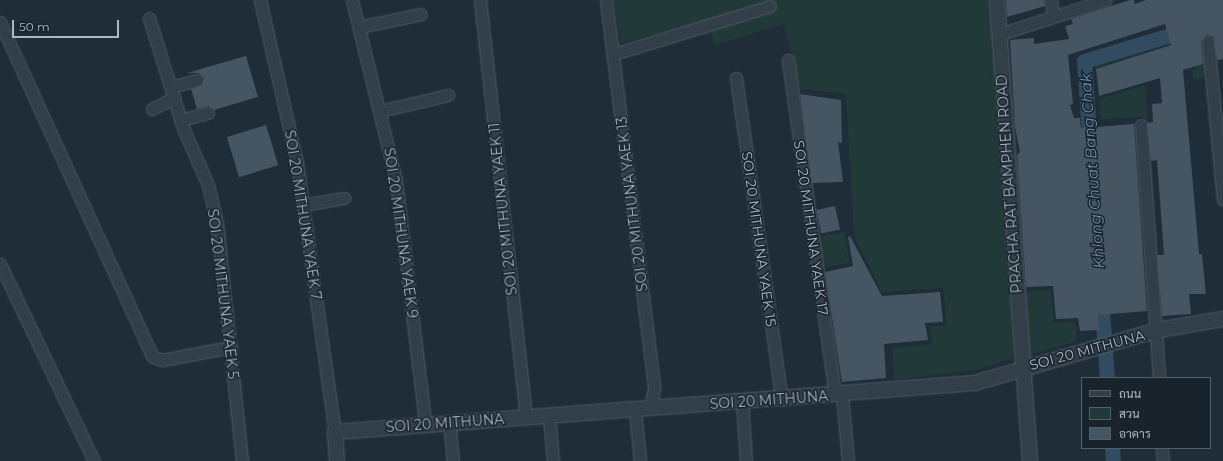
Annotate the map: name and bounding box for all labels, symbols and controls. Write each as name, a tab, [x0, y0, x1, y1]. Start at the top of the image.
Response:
scale bar	[14, 12, 121, 38]
text: 50 m	[19, 19, 50, 34]
water label: Khlong Chuat Bang Chak	[1076, 73, 1108, 269]
street label: PRACHA RAT BAMPHEN ROAD	[993, 74, 1025, 294]
street label: SOI 20 MITHUNA YAEK 13	[613, 115, 651, 293]
street label: SOI 20 MITHUNA YAEK 11	[486, 122, 520, 296]
street label: SOI 20 MITHUNA YAEK 7	[281, 129, 325, 301]
street label: SOI 20 MITHUNA YAEK 17	[790, 139, 832, 317]
street label: SOI 20 MITHUNA YAEK 9	[381, 147, 421, 319]
street label: SOI 20 MITHUNA YAEK 15	[738, 150, 780, 328]
street label: SOI 20 MITHUNA YAEK 5	[204, 208, 242, 380]
street label: SOI 20 MITHUNA	[1028, 327, 1146, 373]
legend	[1081, 377, 1211, 449]
text: ถนน	[1119, 386, 1141, 401]
street label: SOI 20 MITHUNA	[709, 387, 829, 413]
text: สวน	[1119, 406, 1140, 421]
street label: SOI 20 MITHUNA	[385, 410, 505, 436]
text: อาคาร	[1119, 426, 1151, 441]

